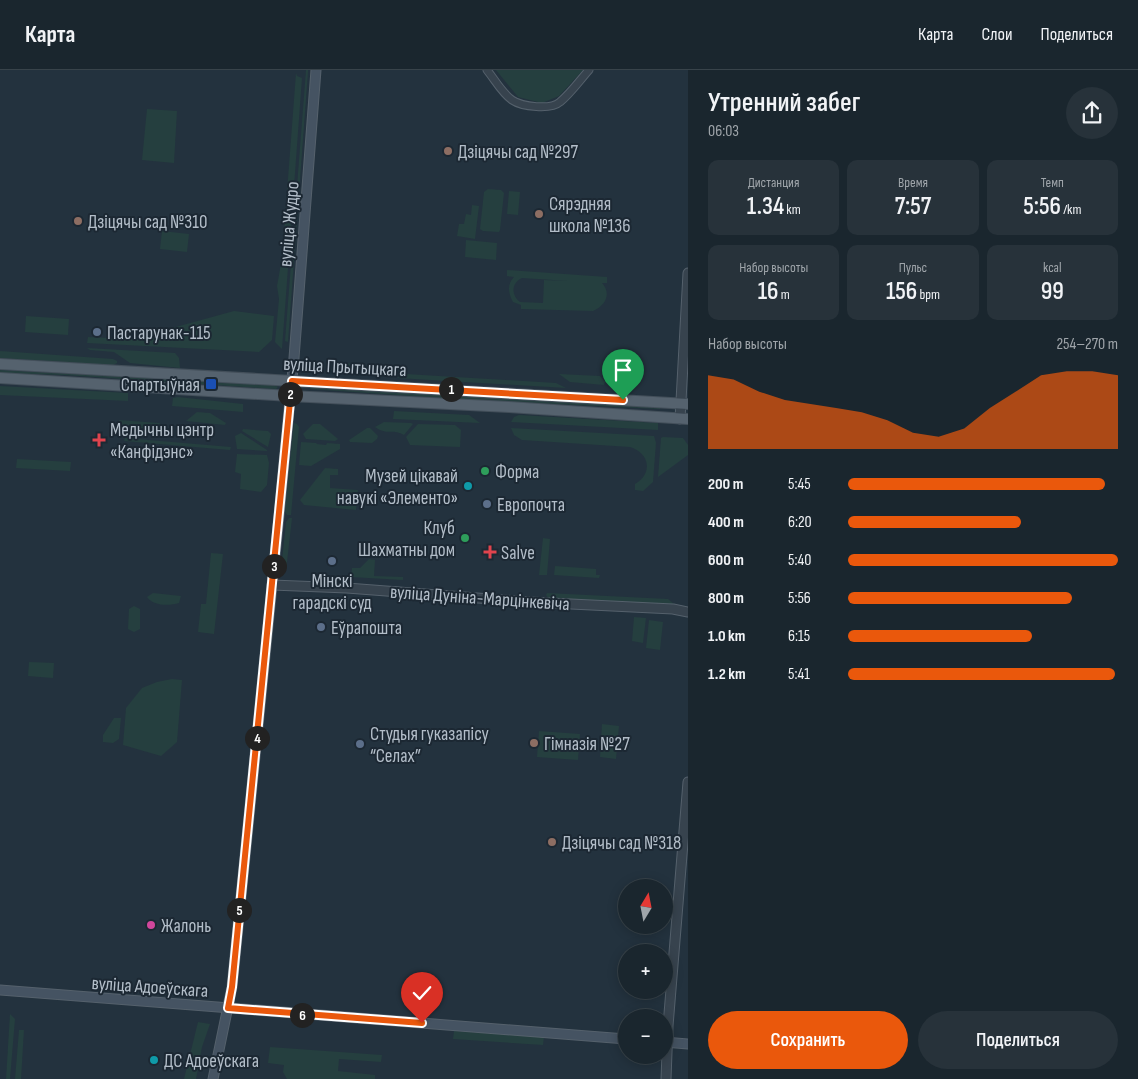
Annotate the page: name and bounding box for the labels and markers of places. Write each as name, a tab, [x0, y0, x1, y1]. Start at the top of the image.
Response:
place label: Дзіцячы сад №297	[458, 141, 579, 164]
marker: Дзіцячы сад №297	[442, 145, 454, 157]
place label: Сярэдняя школа №136	[549, 193, 631, 238]
marker: Сярэдняя школа №136	[533, 208, 545, 220]
place label: Дзіцячы сад №310	[88, 211, 207, 234]
marker: Дзіцячы сад №310	[72, 215, 84, 227]
place label: Пастарунак-115	[107, 322, 211, 345]
marker: Пастарунак-115	[91, 326, 103, 338]
pin	[602, 349, 644, 400]
place label: Спартыўная	[121, 374, 200, 397]
pin: 1	[438, 376, 464, 402]
marker: Спартыўная	[204, 377, 218, 391]
pin: 2	[278, 382, 302, 406]
place label: Медычны цэнтр «Канфідэнс»	[110, 419, 214, 464]
marker: Медычны цэнтр «Канфідэнс»	[92, 433, 106, 447]
place label: Форма	[495, 461, 539, 484]
place label: Музей цікавай навукі «Элементо»	[337, 465, 458, 510]
marker: Форма	[479, 465, 491, 477]
marker: Музей цікавай навукі «Элементо»	[462, 480, 474, 492]
place label: Европочта	[497, 494, 565, 517]
marker: Европочта	[481, 498, 493, 510]
place label: Клуб Шахматны дом	[358, 517, 455, 562]
marker: Клуб Шахматны дом	[459, 532, 471, 544]
place label: Salve	[501, 542, 535, 565]
marker: Salve	[483, 545, 497, 559]
pin: 3	[262, 554, 286, 578]
marker: Мінскі гарадскі суд	[326, 555, 338, 567]
place label: Мінскі гарадскі суд	[293, 570, 372, 615]
place label: Еўрапошта	[331, 617, 402, 640]
marker: Еўрапошта	[315, 621, 327, 633]
place label: Студыя гуказапісу “Селах”	[370, 723, 490, 768]
pin: 4	[244, 726, 270, 750]
place label: Гімназія №27	[544, 733, 630, 756]
marker: Гімназія №27	[528, 737, 540, 749]
marker: Студыя гуказапісу “Селах”	[354, 738, 366, 750]
place label: Дзіцячы сад №318	[562, 832, 681, 855]
marker: Дзіцячы сад №318	[546, 836, 558, 848]
pin: 5	[226, 898, 252, 922]
place label: Жалонь	[161, 915, 211, 938]
marker: Жалонь	[145, 919, 157, 931]
pin	[401, 972, 443, 1023]
pin: 6	[290, 1002, 314, 1028]
place label: ДС Адоеўскага	[164, 1050, 259, 1073]
marker: ДС Адоеўскага	[148, 1054, 160, 1066]

